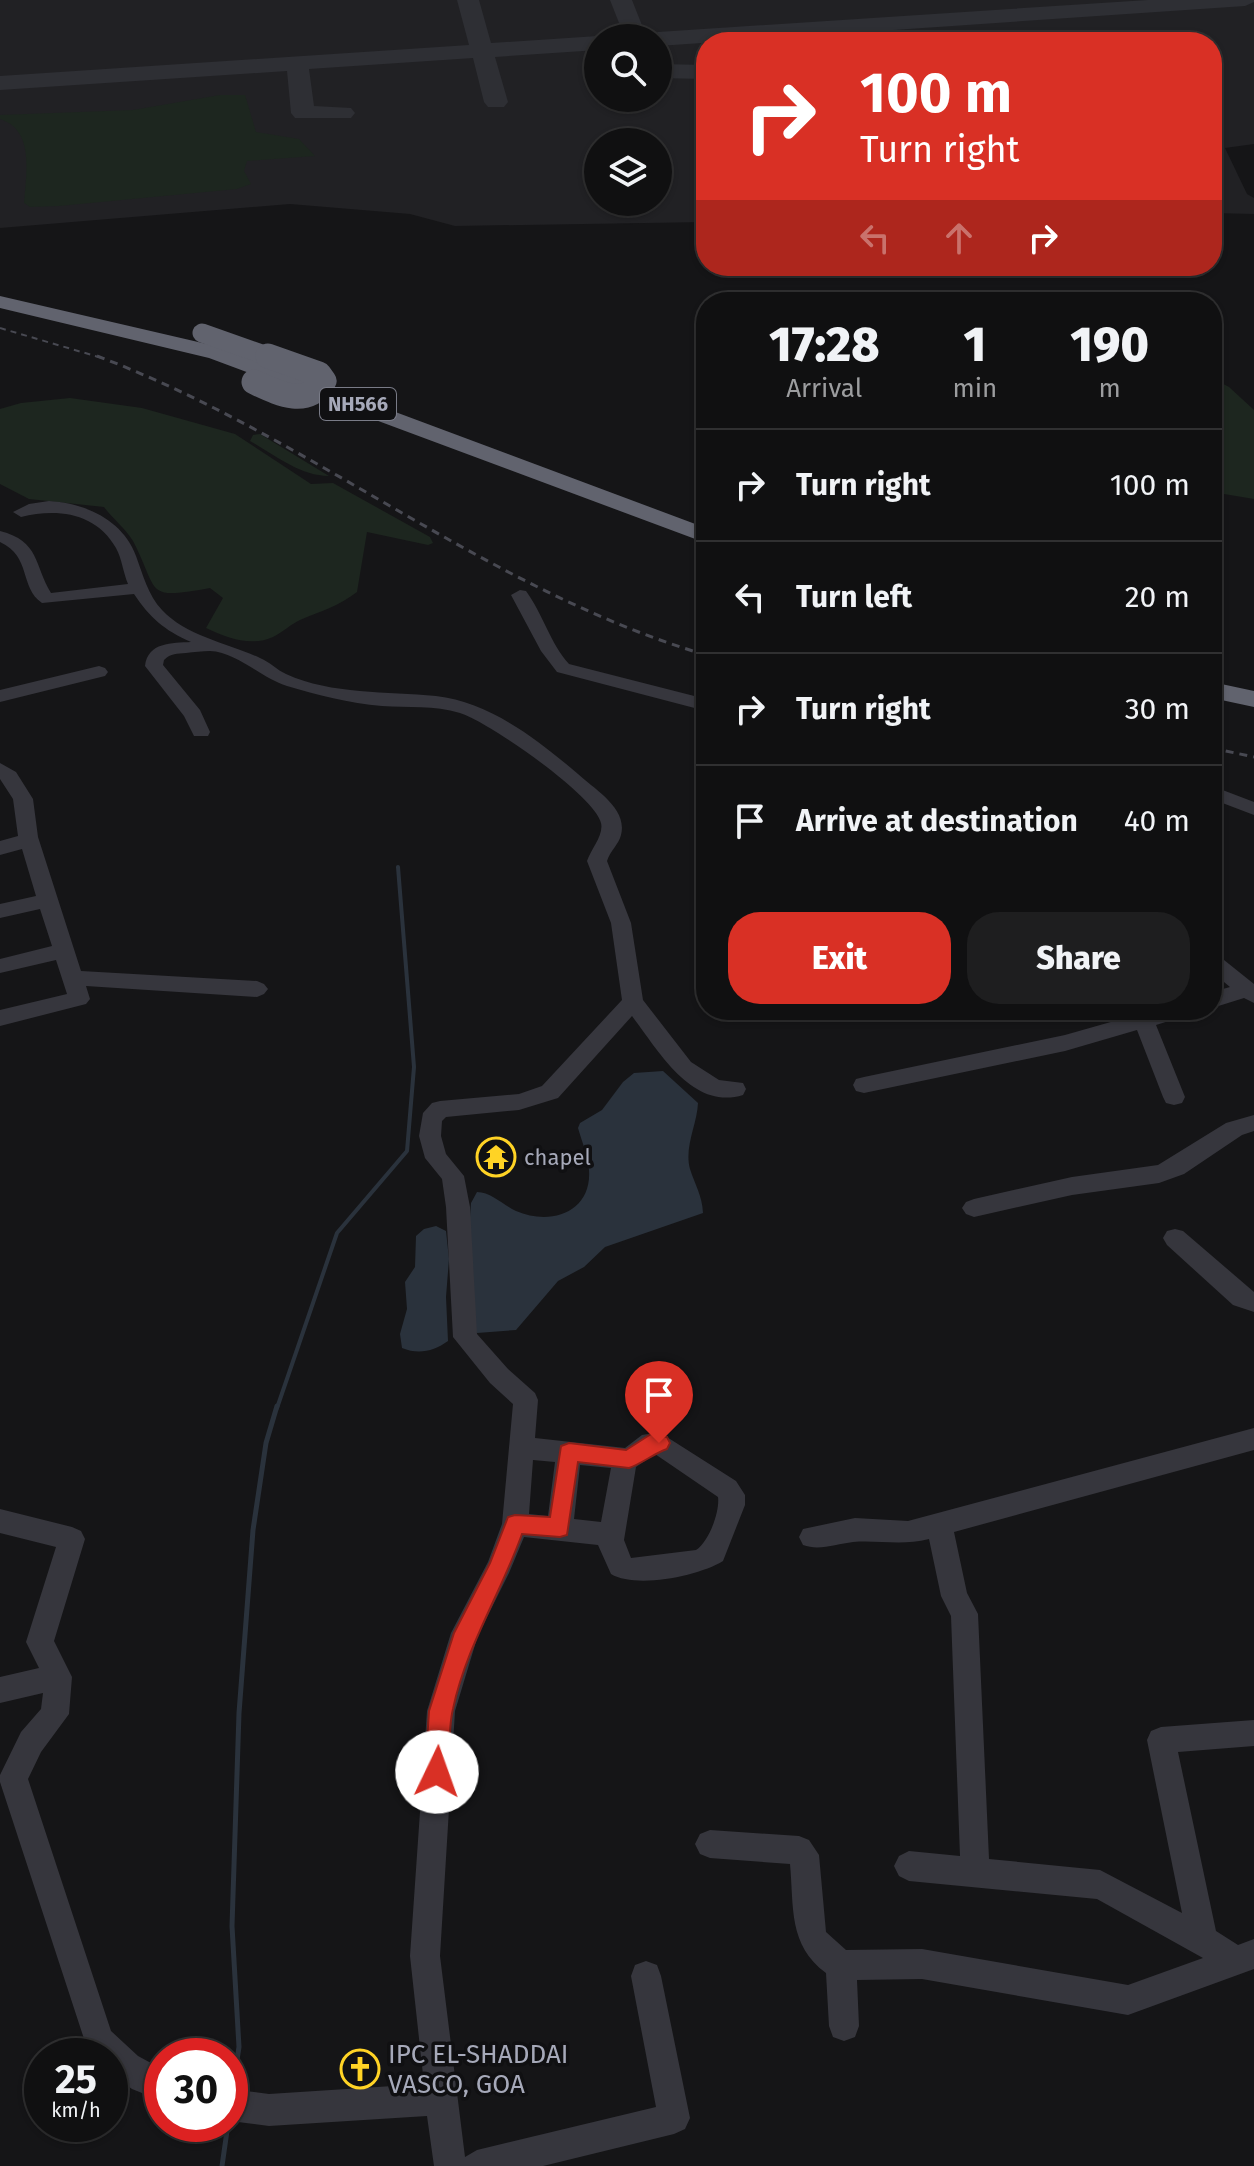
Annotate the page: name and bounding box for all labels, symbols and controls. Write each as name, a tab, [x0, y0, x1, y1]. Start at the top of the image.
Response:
map controls	[584, 24, 672, 216]
button: search	[584, 24, 672, 112]
text: 100 m	[860, 60, 1012, 127]
icon: right	[728, 64, 832, 168]
button: layers	[584, 128, 672, 216]
text: Turn right	[860, 128, 1020, 172]
icon: left	[853, 216, 897, 260]
icon: ahead	[937, 216, 981, 260]
icon: right	[1021, 216, 1065, 260]
text: 17:28	[769, 316, 879, 374]
text: 1	[964, 316, 986, 374]
text: 190	[1070, 316, 1149, 374]
text: Arrival	[786, 373, 862, 404]
text: min	[952, 373, 997, 404]
text: m	[1099, 373, 1121, 404]
road number: NH566	[320, 388, 396, 420]
icon: right	[728, 463, 772, 507]
text: Turn right	[796, 467, 931, 503]
text: 100 m	[1110, 467, 1190, 503]
icon: left	[728, 575, 772, 619]
text: Turn left	[796, 579, 912, 615]
text: 20 m	[1125, 579, 1190, 615]
icon: right	[728, 687, 772, 731]
text: Turn right	[796, 691, 931, 727]
text: 30 m	[1125, 691, 1190, 727]
icon: arrive	[728, 799, 772, 843]
text: Arrive at destination	[796, 803, 1078, 839]
text: 40 m	[1124, 803, 1190, 839]
button: Exit	[728, 912, 951, 1004]
button: Share	[967, 912, 1190, 1004]
temple icon: chapel	[475, 1136, 517, 1178]
place label: chapel	[524, 1144, 591, 1171]
pin	[625, 1361, 693, 1443]
icon: arrive	[637, 1373, 681, 1417]
position arrow	[395, 1730, 479, 1814]
speed limit sign: 30	[144, 2038, 248, 2142]
place label: IPC EL-SHADDAI VASCO, GOA	[388, 2039, 568, 2100]
church icon: IPC EL-SHADDAI VASCO, GOA	[339, 2048, 381, 2090]
text: 25	[55, 2056, 97, 2104]
text: km/h	[51, 2098, 101, 2122]

